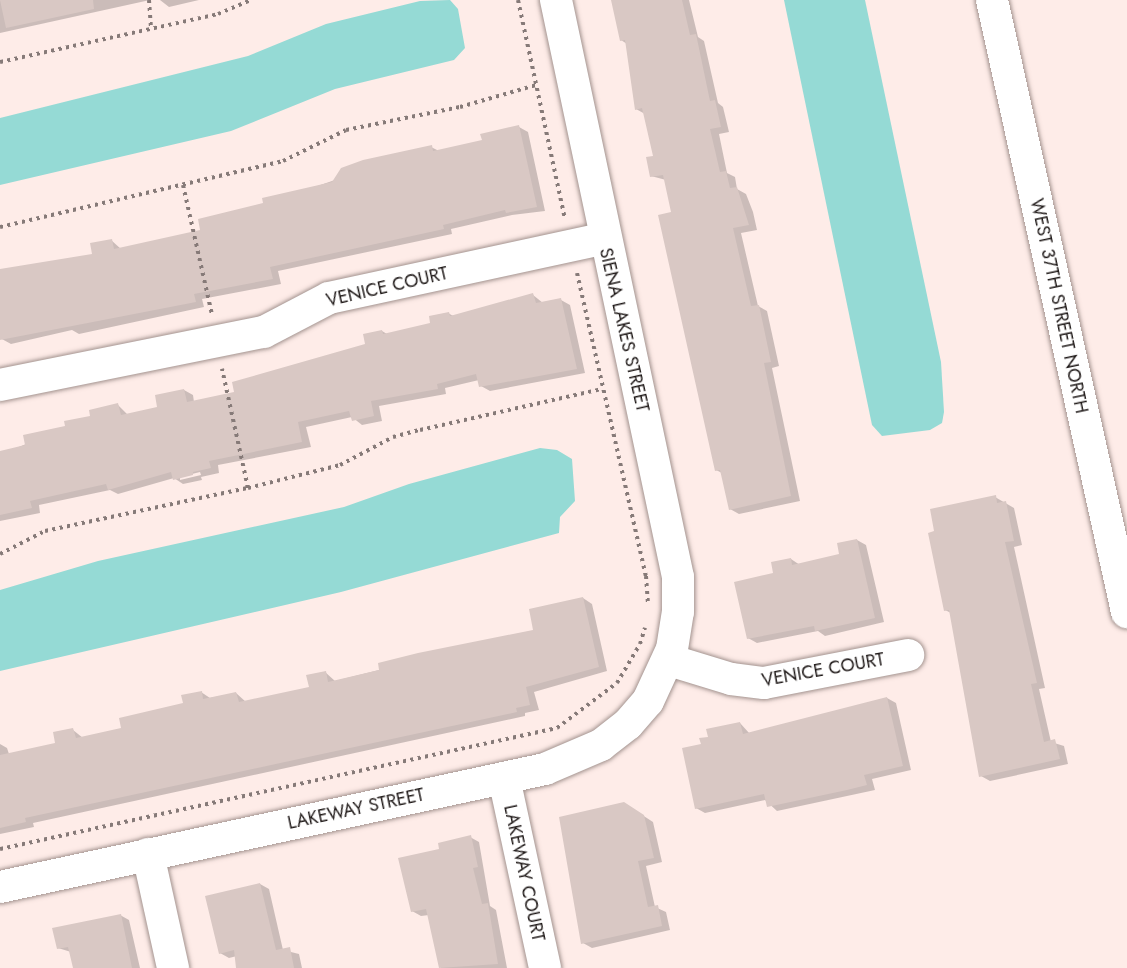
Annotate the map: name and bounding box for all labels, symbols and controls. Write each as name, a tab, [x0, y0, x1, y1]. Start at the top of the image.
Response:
street label: WEST 37TH STREET NORTH	[1026, 197, 1092, 415]
street label: SIENA LAKES STREET	[595, 246, 653, 414]
street label: VENICE COURT	[324, 263, 450, 311]
street label: VENICE COURT	[760, 649, 886, 691]
street label: LAKEWAY STREET	[286, 784, 426, 834]
street label: LAKEWAY COURT	[499, 803, 549, 943]

